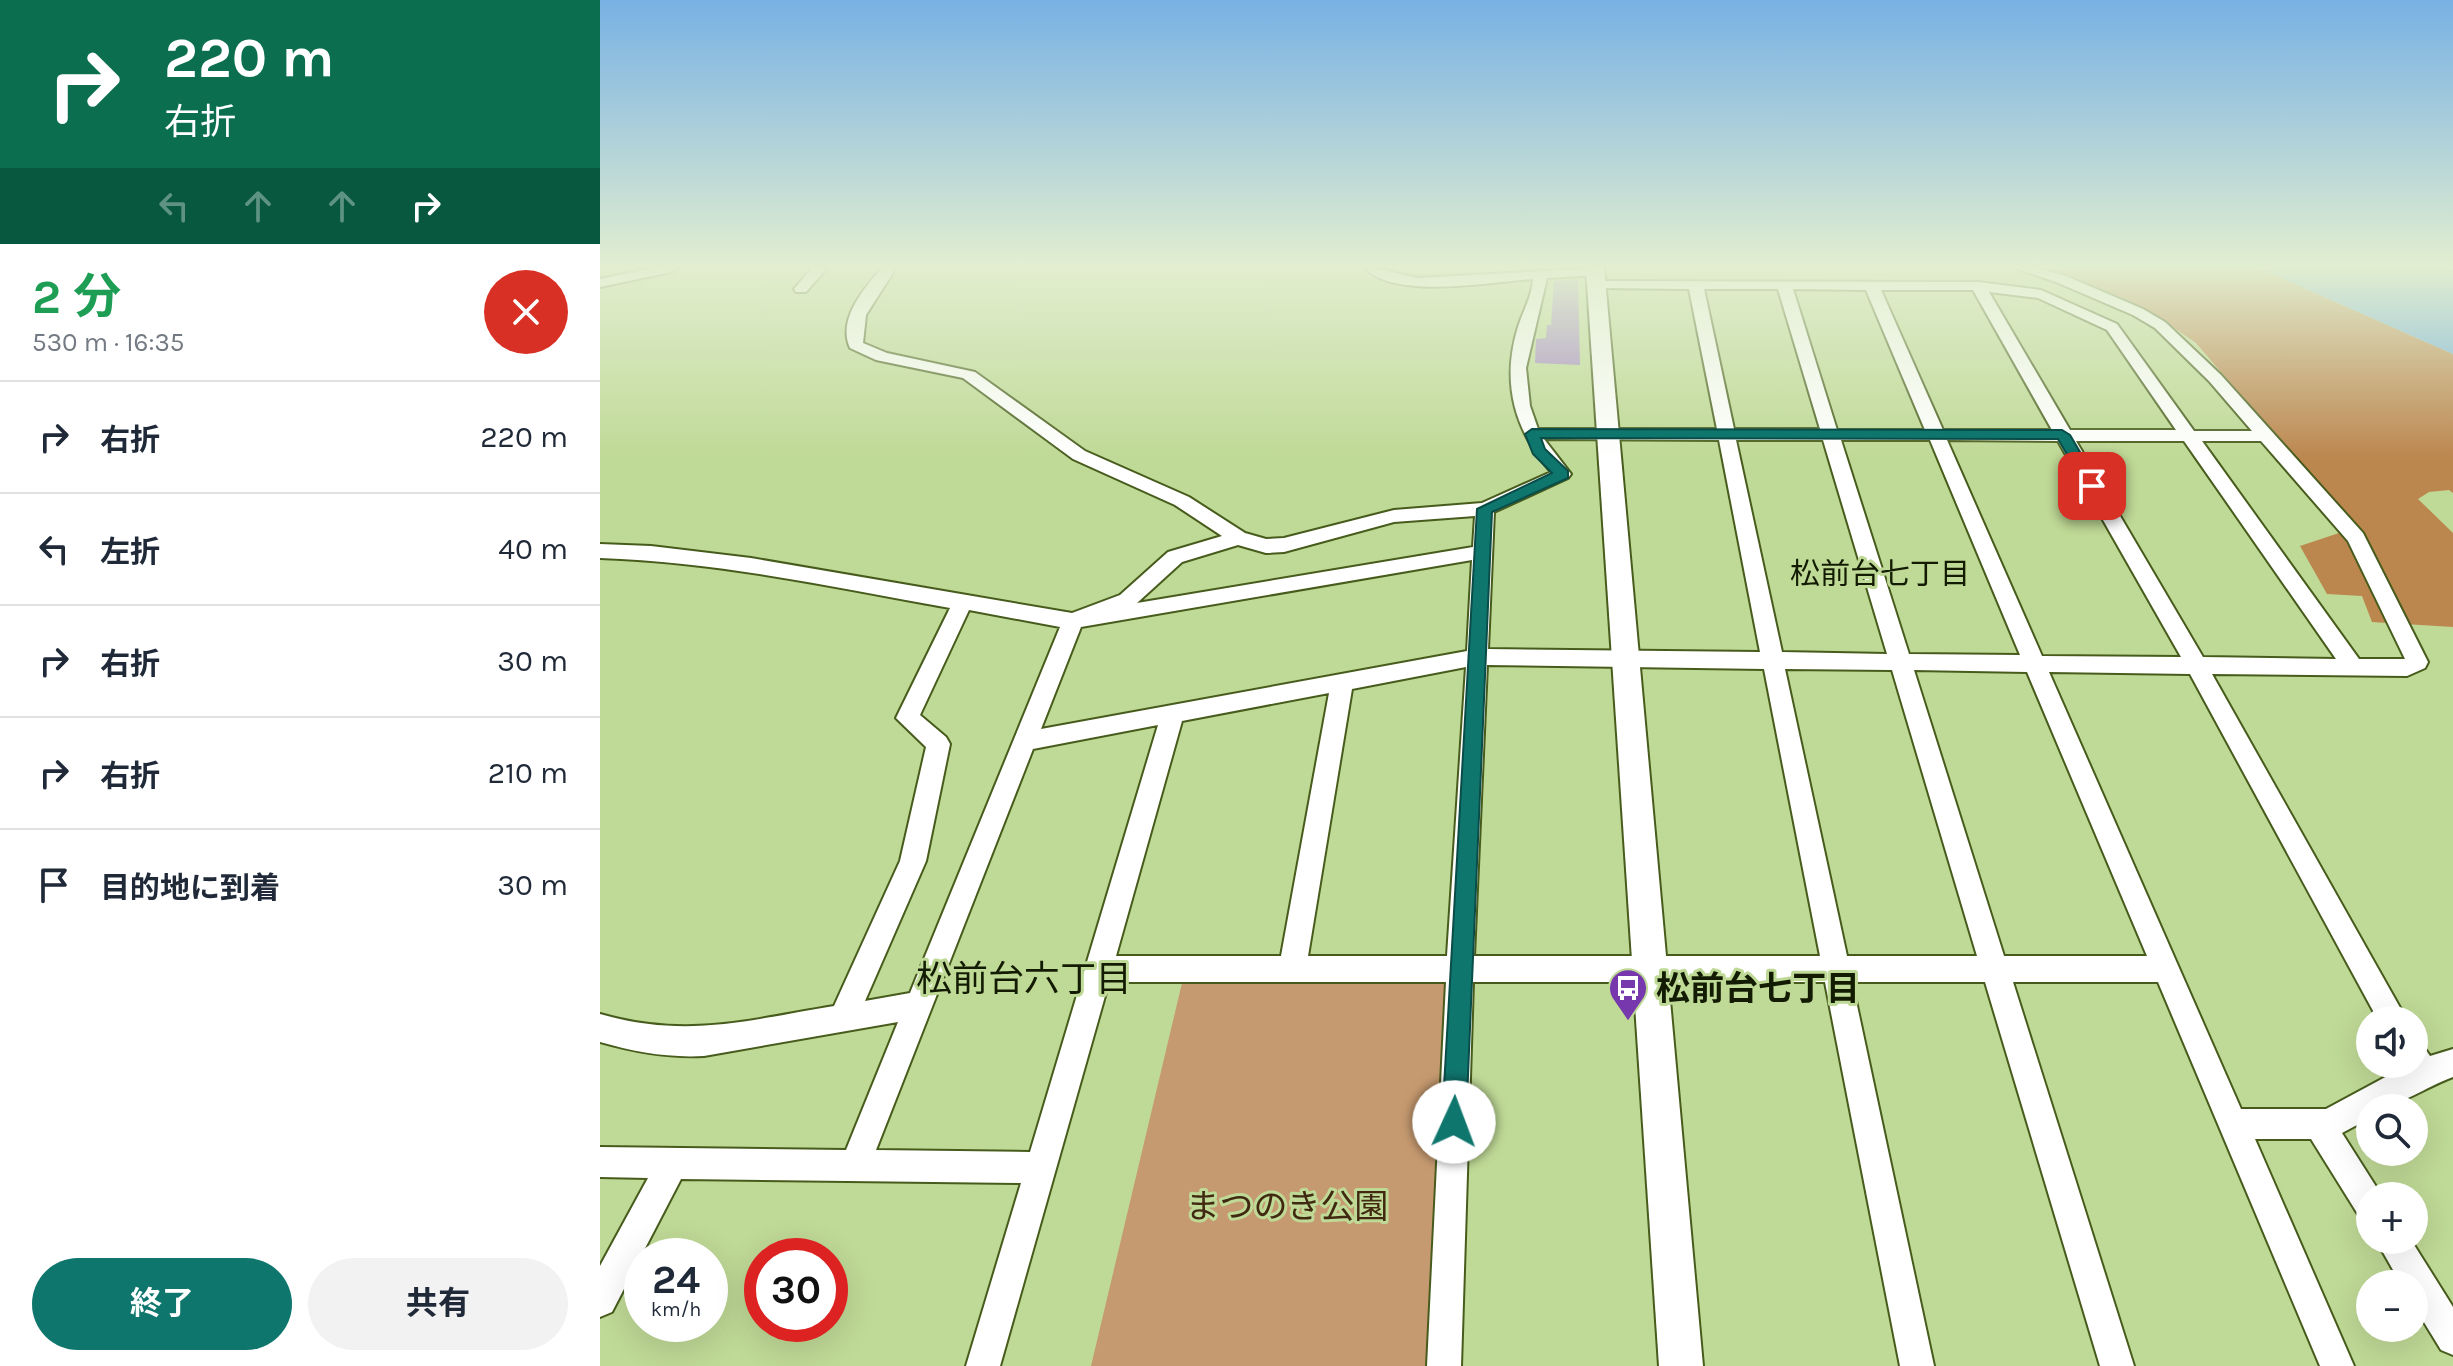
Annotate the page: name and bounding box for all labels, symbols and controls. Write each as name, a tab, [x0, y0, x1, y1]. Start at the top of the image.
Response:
text: 220 m	[164, 25, 335, 90]
icon: right	[32, 32, 136, 136]
text: 右折	[164, 101, 236, 143]
icon: left	[152, 184, 196, 228]
icon: ahead	[236, 184, 280, 228]
icon: ahead	[320, 184, 364, 228]
icon: right	[404, 184, 448, 228]
text: 2 分	[32, 269, 121, 325]
button: close	[484, 270, 568, 354]
text: 530 m · 16:35	[32, 327, 184, 358]
icon: right	[32, 415, 76, 459]
text: 220 m	[480, 419, 568, 455]
text: 右折	[100, 422, 160, 458]
pin	[2058, 452, 2126, 520]
icon: arrive	[2070, 464, 2114, 508]
icon: left	[32, 527, 76, 571]
text: 40 m	[498, 531, 568, 567]
text: 左折	[100, 534, 160, 570]
district label: 松前台七丁目	[1790, 556, 1970, 592]
icon: right	[32, 639, 76, 683]
text: 30 m	[497, 643, 568, 679]
text: 右折	[100, 646, 160, 682]
icon: right	[32, 751, 76, 795]
text: 210 m	[488, 755, 568, 791]
text: 右折	[100, 758, 160, 794]
icon: arrive	[32, 863, 76, 907]
text: 30 m	[497, 867, 568, 903]
text: 目的地に到着	[100, 870, 280, 906]
district label: 松前台六丁目	[916, 958, 1132, 1000]
bus stop icon: 松前台七丁目	[1607, 967, 1649, 1022]
place label: 松前台七丁目	[1656, 969, 1860, 1009]
map controls	[2356, 1006, 2428, 1342]
button: sound	[2356, 1006, 2428, 1078]
position arrow	[1412, 1080, 1496, 1164]
button: search	[2356, 1094, 2428, 1166]
button: +	[2356, 1182, 2428, 1254]
park label: まつのき公園	[1186, 1187, 1388, 1227]
speed limit sign: 30	[744, 1238, 848, 1342]
text: 24	[652, 1256, 700, 1303]
button: 終了	[32, 1258, 292, 1350]
button: 共有	[308, 1258, 568, 1350]
button: −	[2356, 1270, 2428, 1342]
text: km/h	[651, 1298, 701, 1321]

